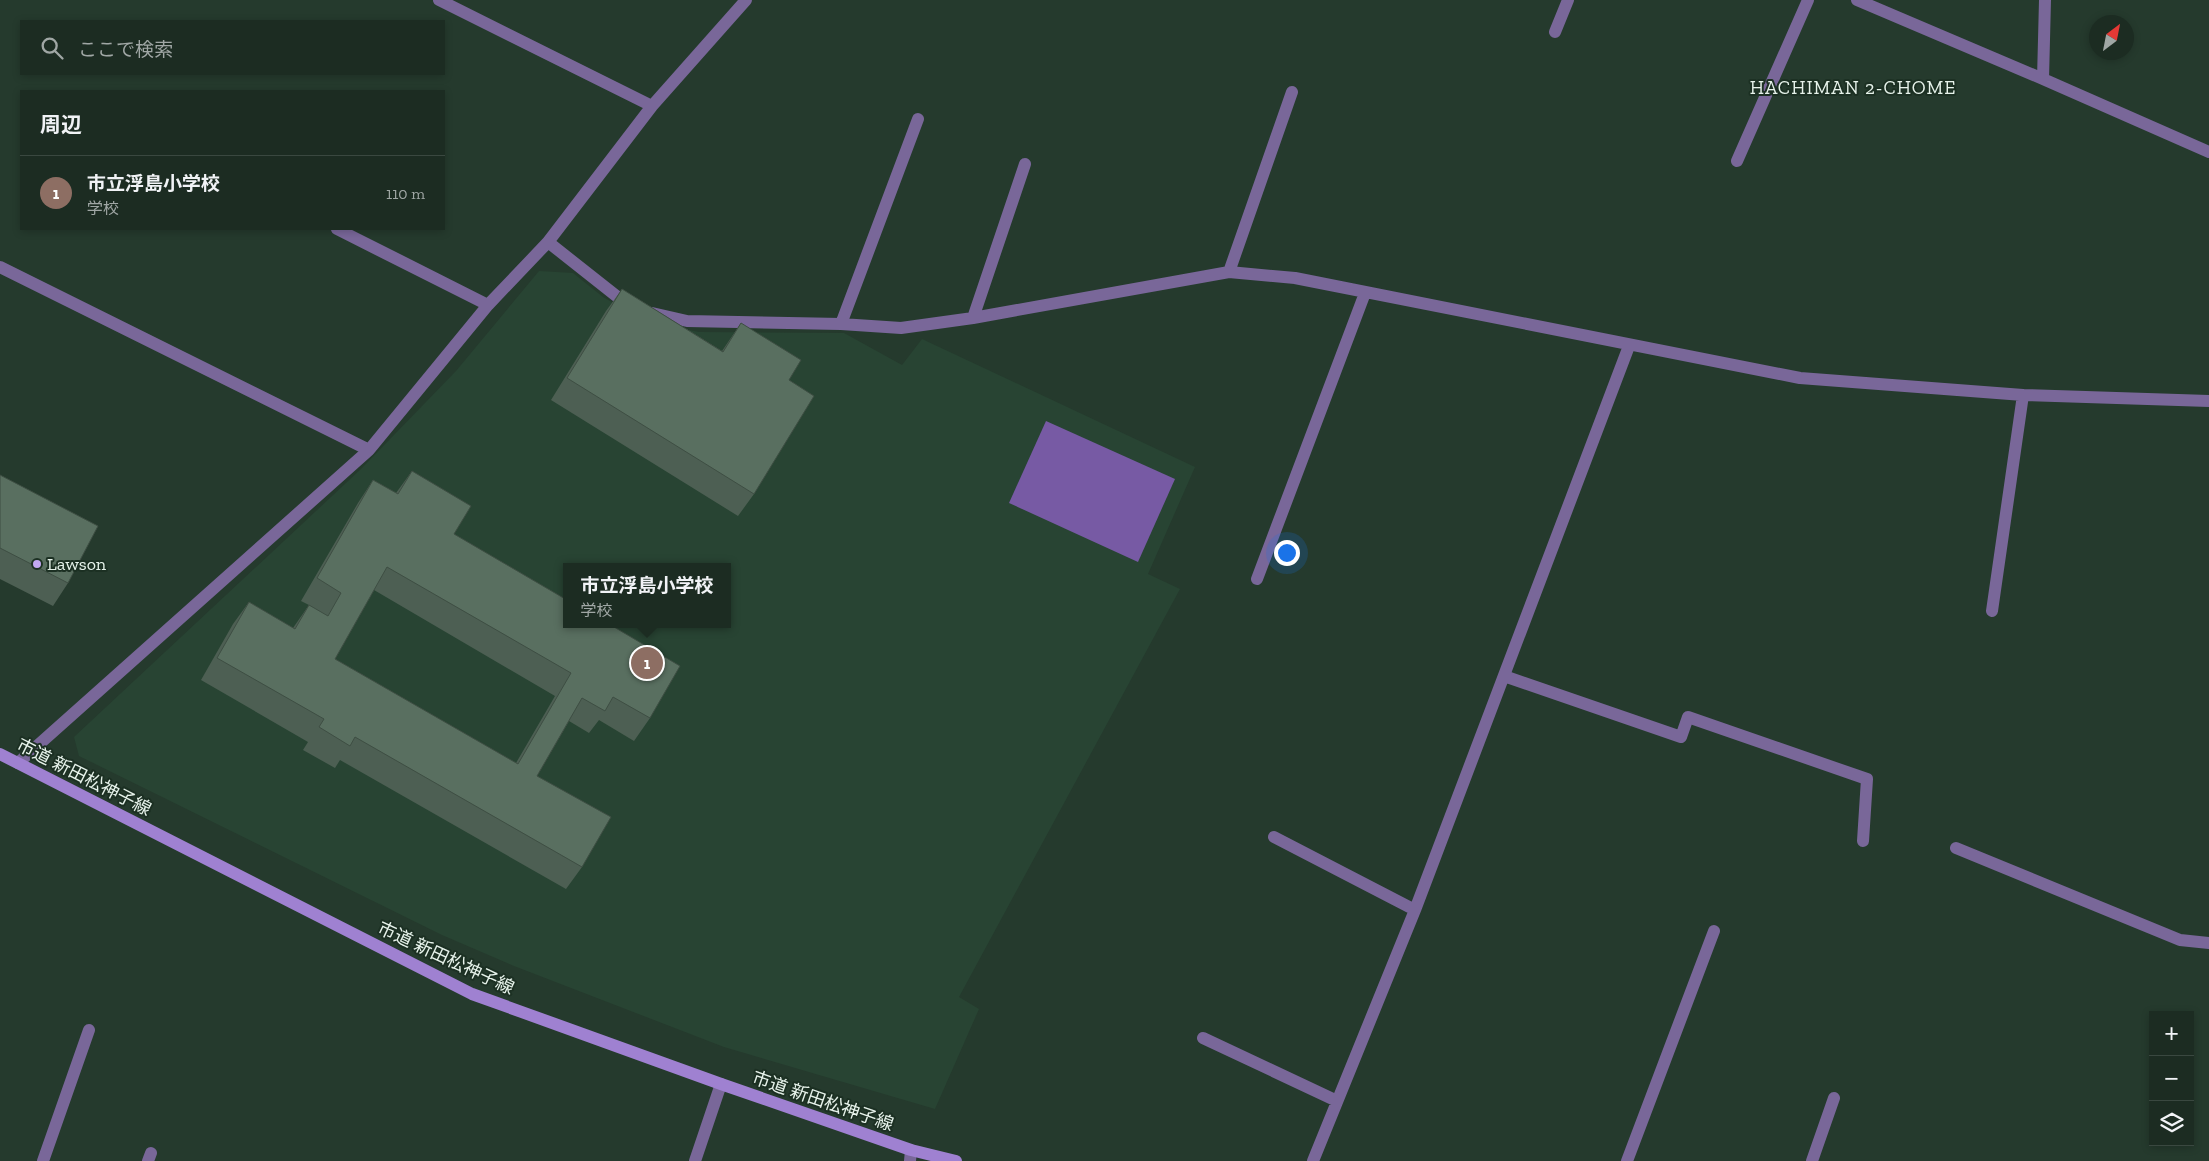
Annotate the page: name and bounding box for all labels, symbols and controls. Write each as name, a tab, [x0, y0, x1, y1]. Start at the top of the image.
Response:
north arrow	[2089, 15, 2134, 60]
search box	[20, 20, 445, 75]
icon: search	[38, 34, 66, 62]
text: ここで検索	[78, 38, 173, 61]
district label: HACHIMAN 2-CHOME	[1750, 76, 1956, 99]
text: 周辺	[40, 112, 82, 137]
text: 市立浮島小学校	[87, 172, 220, 195]
text: 1	[53, 184, 59, 203]
text: 110 m	[386, 184, 425, 203]
text: 学校	[87, 199, 119, 218]
your location	[1274, 540, 1300, 566]
place label: Lawson	[47, 553, 107, 575]
marker: Lawson	[31, 558, 43, 570]
popup	[563, 563, 731, 628]
text: 市立浮島小学校	[580, 574, 714, 597]
text: 学校	[580, 601, 613, 620]
pin: 1	[631, 644, 663, 682]
street label: 市道 新田松神子線	[13, 734, 155, 820]
street label: 市道 新田松神子線	[374, 917, 518, 999]
map controls	[2149, 1011, 2194, 1146]
button: +	[2149, 1011, 2194, 1056]
button: −	[2149, 1056, 2194, 1101]
street label: 市道 新田松神子線	[749, 1066, 897, 1136]
button: layers	[2149, 1101, 2194, 1146]

